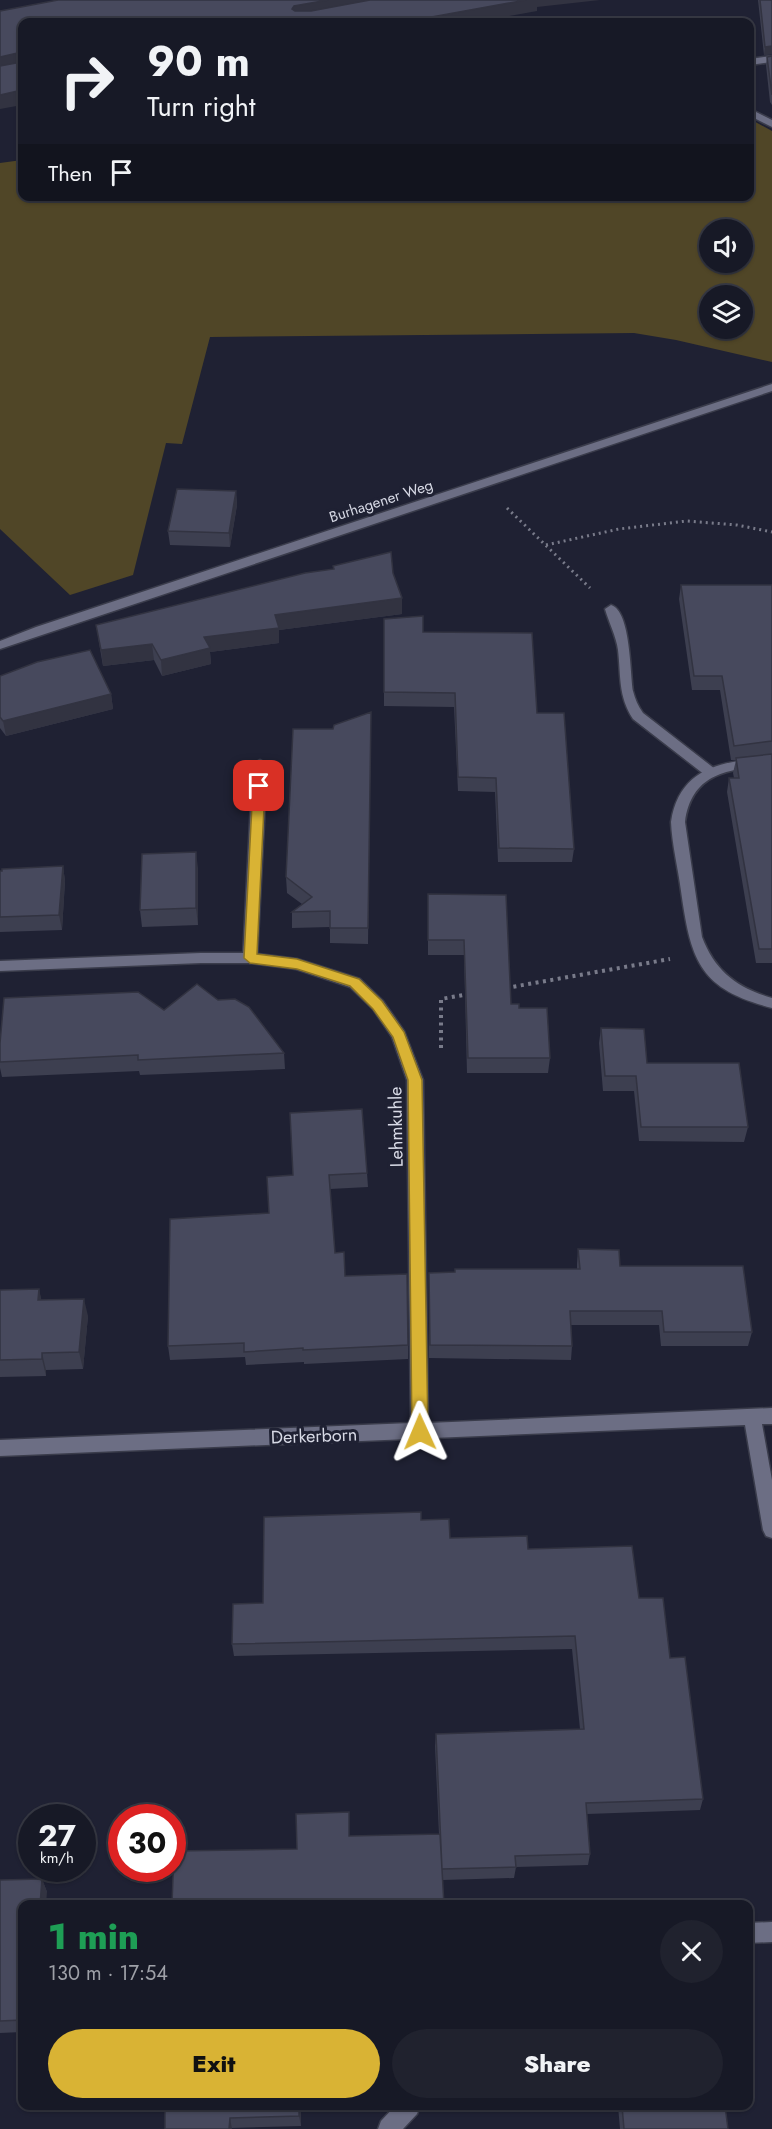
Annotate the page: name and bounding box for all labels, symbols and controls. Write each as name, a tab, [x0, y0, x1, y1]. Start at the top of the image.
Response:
text: 90 m	[147, 31, 250, 92]
icon: right	[48, 42, 126, 120]
text: Turn right	[147, 87, 255, 126]
icon: arrive	[105, 156, 138, 189]
text: Then	[48, 157, 93, 189]
map controls	[699, 219, 753, 339]
button: sound	[699, 219, 753, 273]
button: layers	[699, 285, 753, 339]
street label: Burhagener Weg	[326, 474, 436, 528]
pin	[233, 760, 284, 811]
icon: arrive	[242, 769, 275, 802]
street label: Lehmkuhle	[382, 1086, 410, 1168]
position arrow	[388, 1400, 452, 1464]
street label: Derkerborn	[270, 1421, 358, 1451]
speed limit sign: 30	[108, 1804, 186, 1882]
text: 27	[38, 1814, 76, 1857]
text: km/h	[40, 1847, 74, 1869]
text: 1 min	[48, 1910, 139, 1962]
button: close	[660, 1920, 723, 1983]
text: 130 m · 17:54	[48, 1959, 168, 1988]
button: Exit	[48, 2029, 380, 2098]
button: Share	[392, 2029, 723, 2098]

